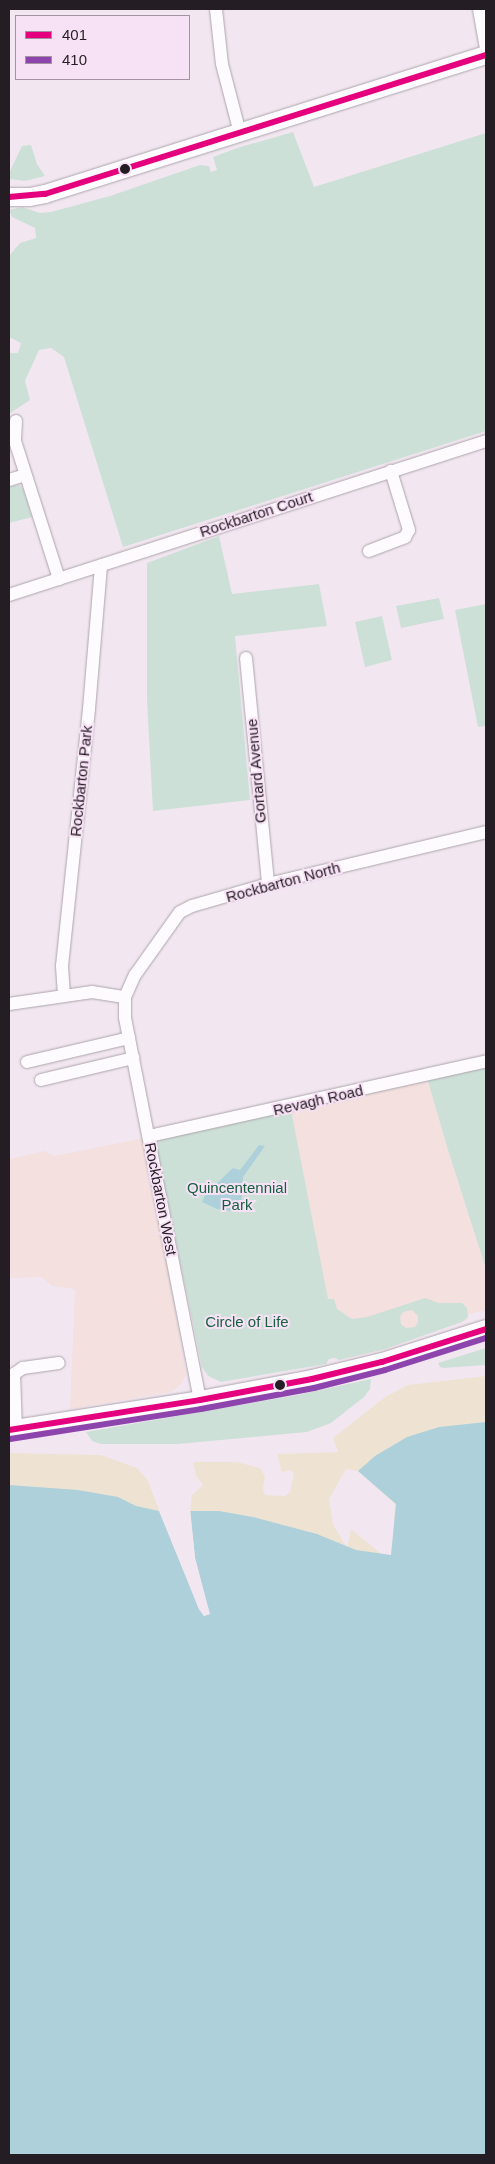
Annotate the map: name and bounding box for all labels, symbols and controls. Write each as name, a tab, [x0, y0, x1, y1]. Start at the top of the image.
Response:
legend	[15, 15, 190, 80]
text: 401	[62, 26, 87, 43]
text: 410	[62, 51, 87, 68]
unlabelled marker	[120, 164, 130, 174]
street label: Rockbarton Court	[197, 487, 315, 541]
street label: Gortard Avenue	[242, 718, 270, 824]
street label: Rockbarton Park	[66, 725, 96, 837]
street label: Rockbarton North	[224, 858, 342, 906]
street label: Revagh Road	[271, 1081, 365, 1119]
street label: Rockbarton West	[141, 1141, 181, 1257]
park label: Quincentennial Park	[187, 1178, 287, 1213]
park label: Circle of Life	[205, 1313, 289, 1331]
unlabelled marker	[275, 1380, 285, 1390]

